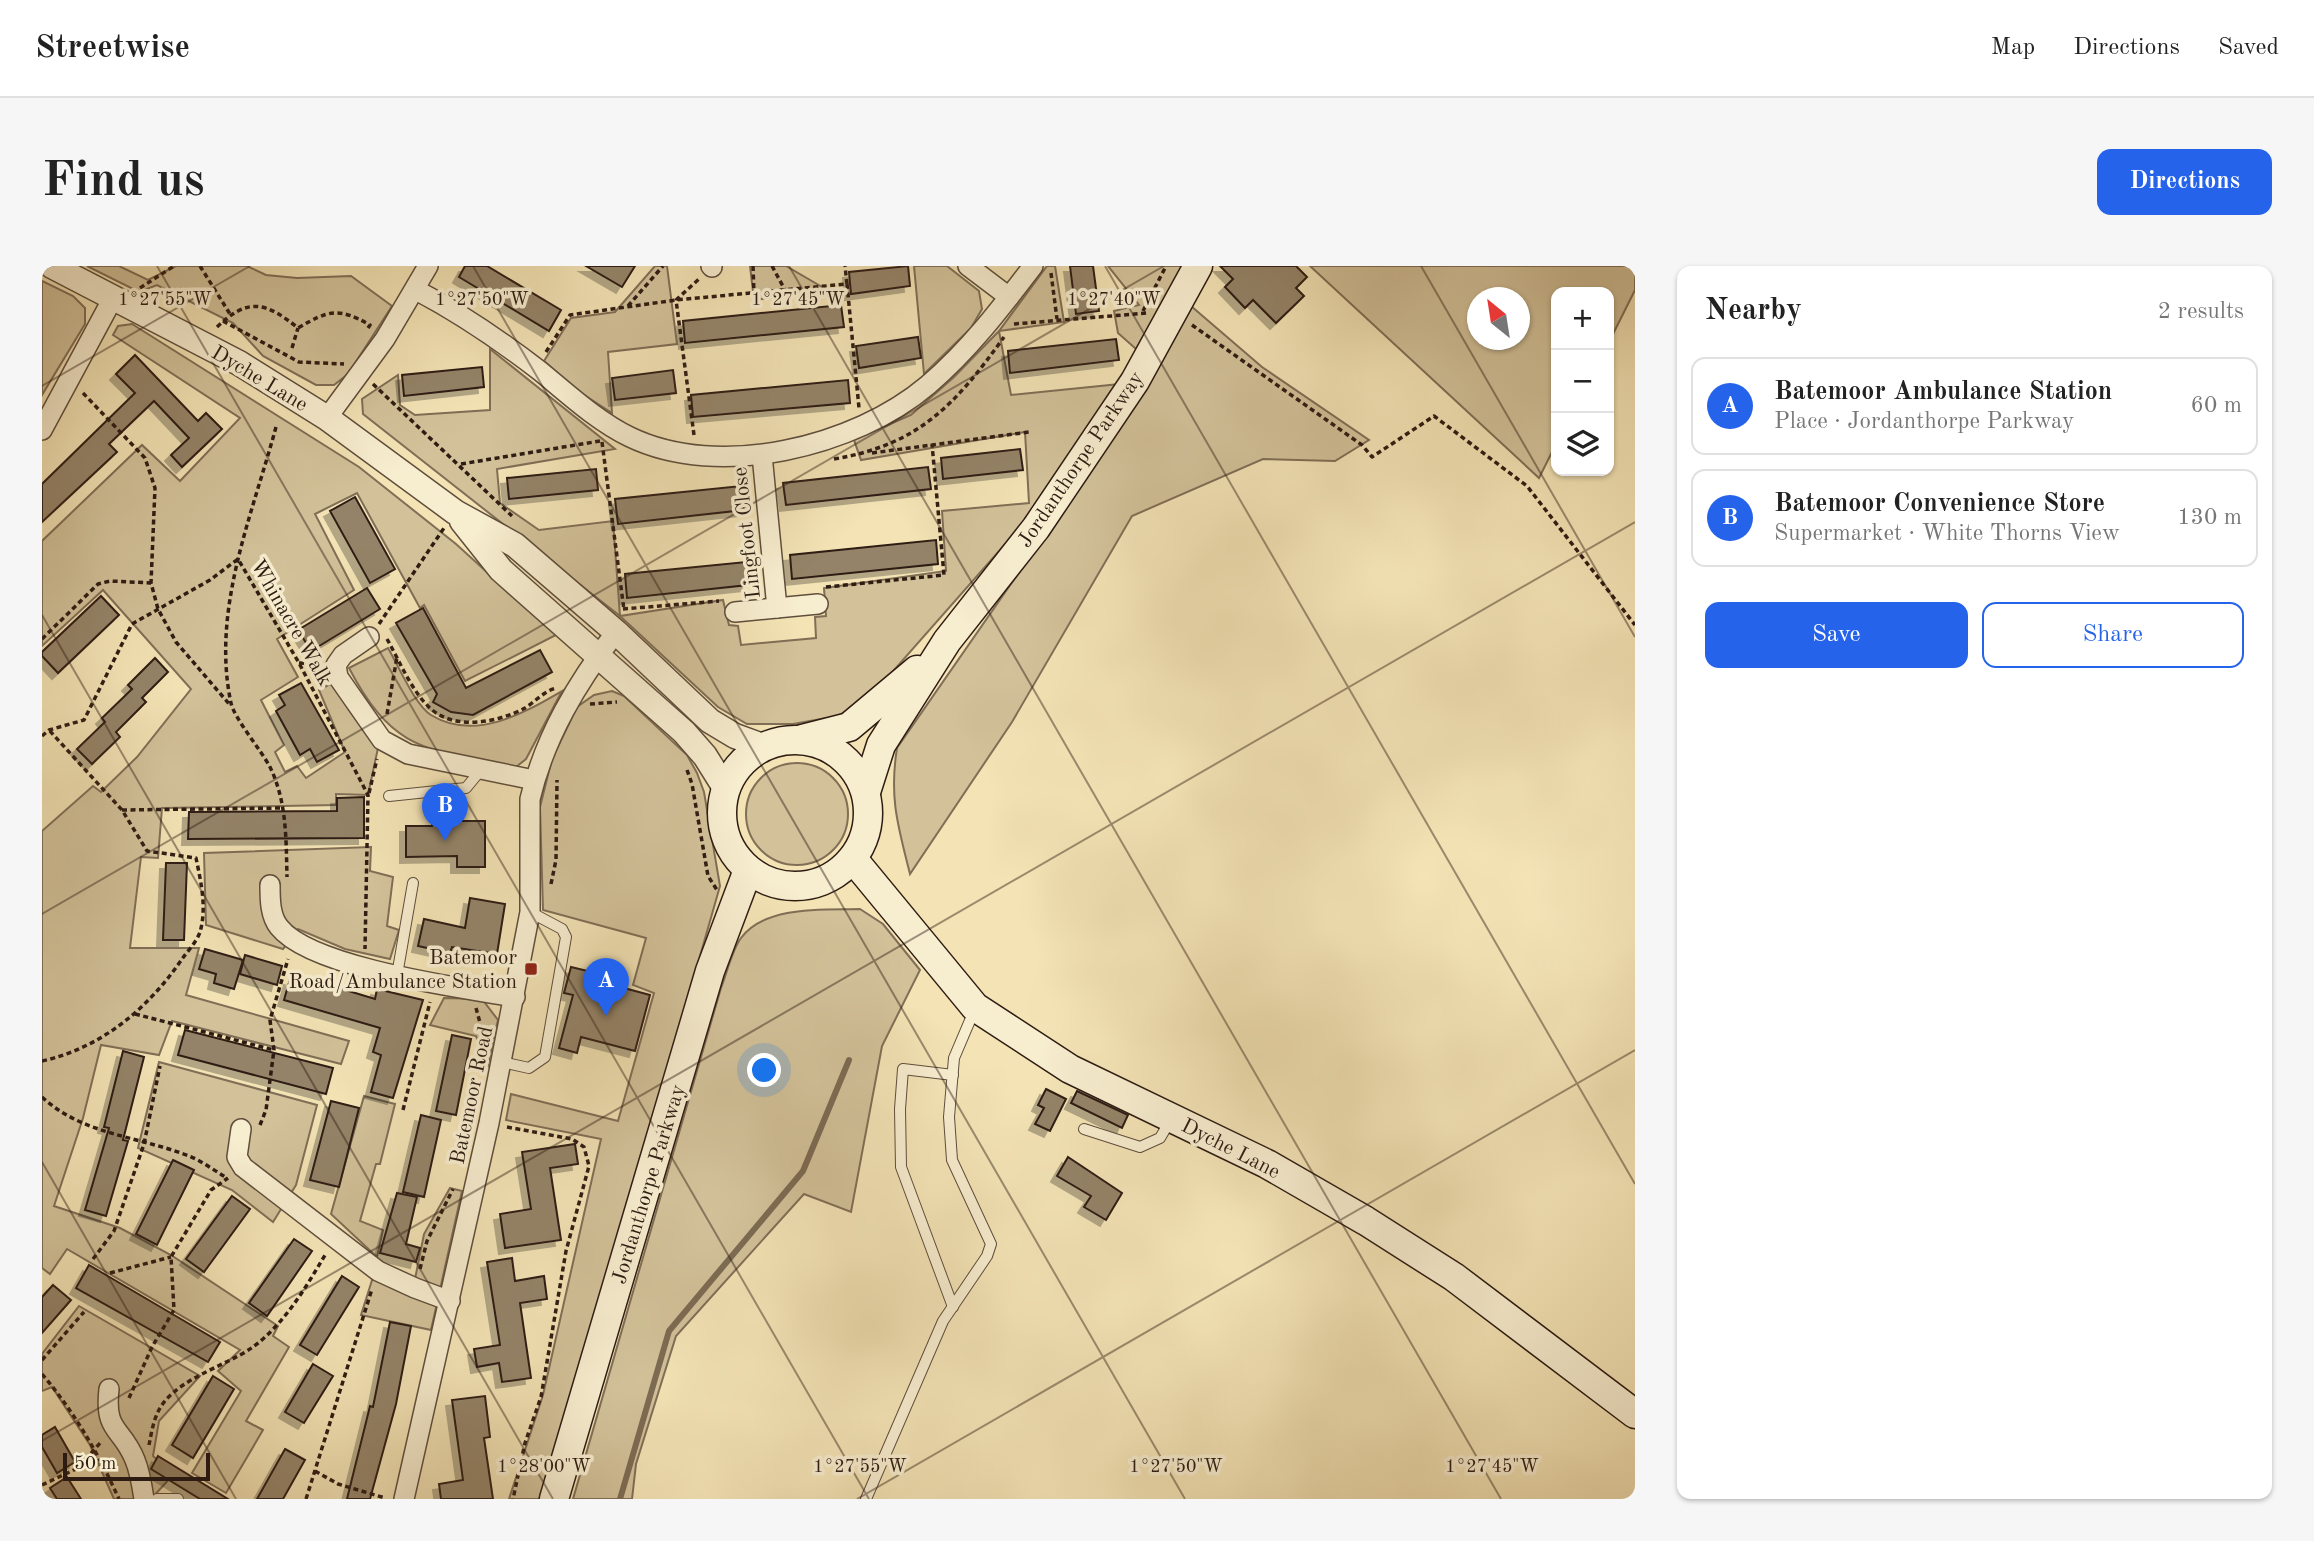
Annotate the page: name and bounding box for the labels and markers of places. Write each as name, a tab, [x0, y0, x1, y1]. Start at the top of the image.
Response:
pin: B	[422, 783, 468, 841]
place label: Batemoor Road/Ambulance Station	[288, 948, 517, 993]
pin: A	[583, 958, 629, 1016]
marker: Batemoor Road/Ambulance Station	[523, 961, 539, 977]

